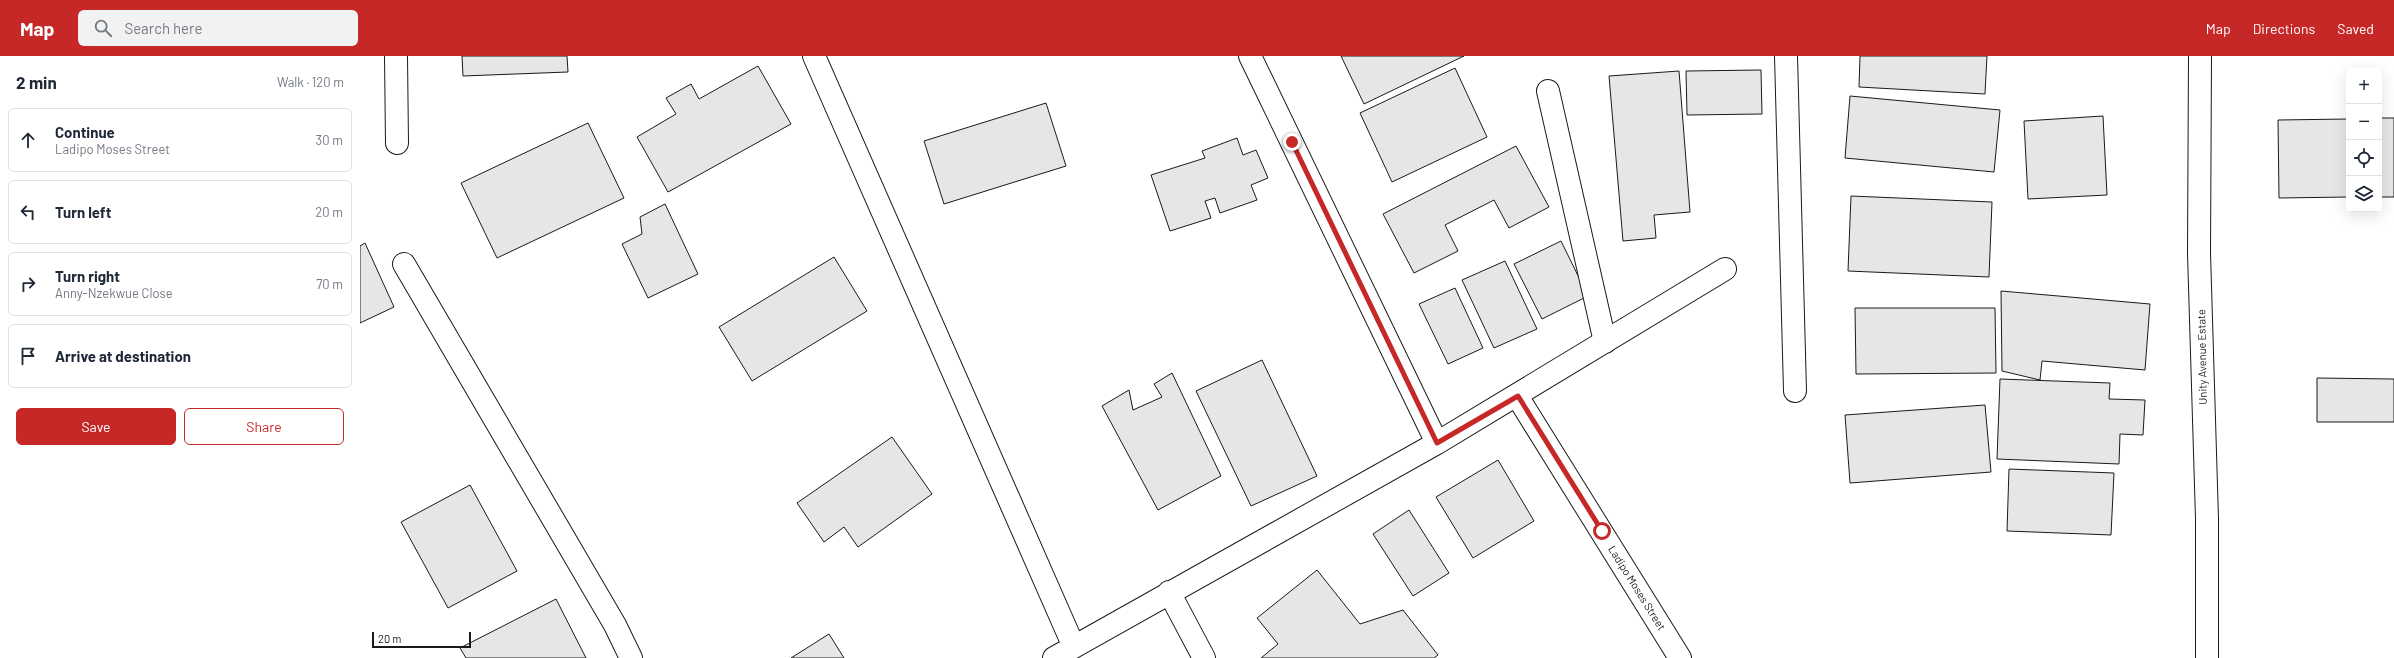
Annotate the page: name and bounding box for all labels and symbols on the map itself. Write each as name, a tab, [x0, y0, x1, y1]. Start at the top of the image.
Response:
route end	[1283, 133, 1301, 151]
street label: Unity Avenue Estate	[2194, 309, 2209, 405]
route start	[1593, 522, 1611, 540]
street label: Ladipo Moses Street	[1606, 543, 1669, 632]
scale bar	[372, 630, 471, 649]

